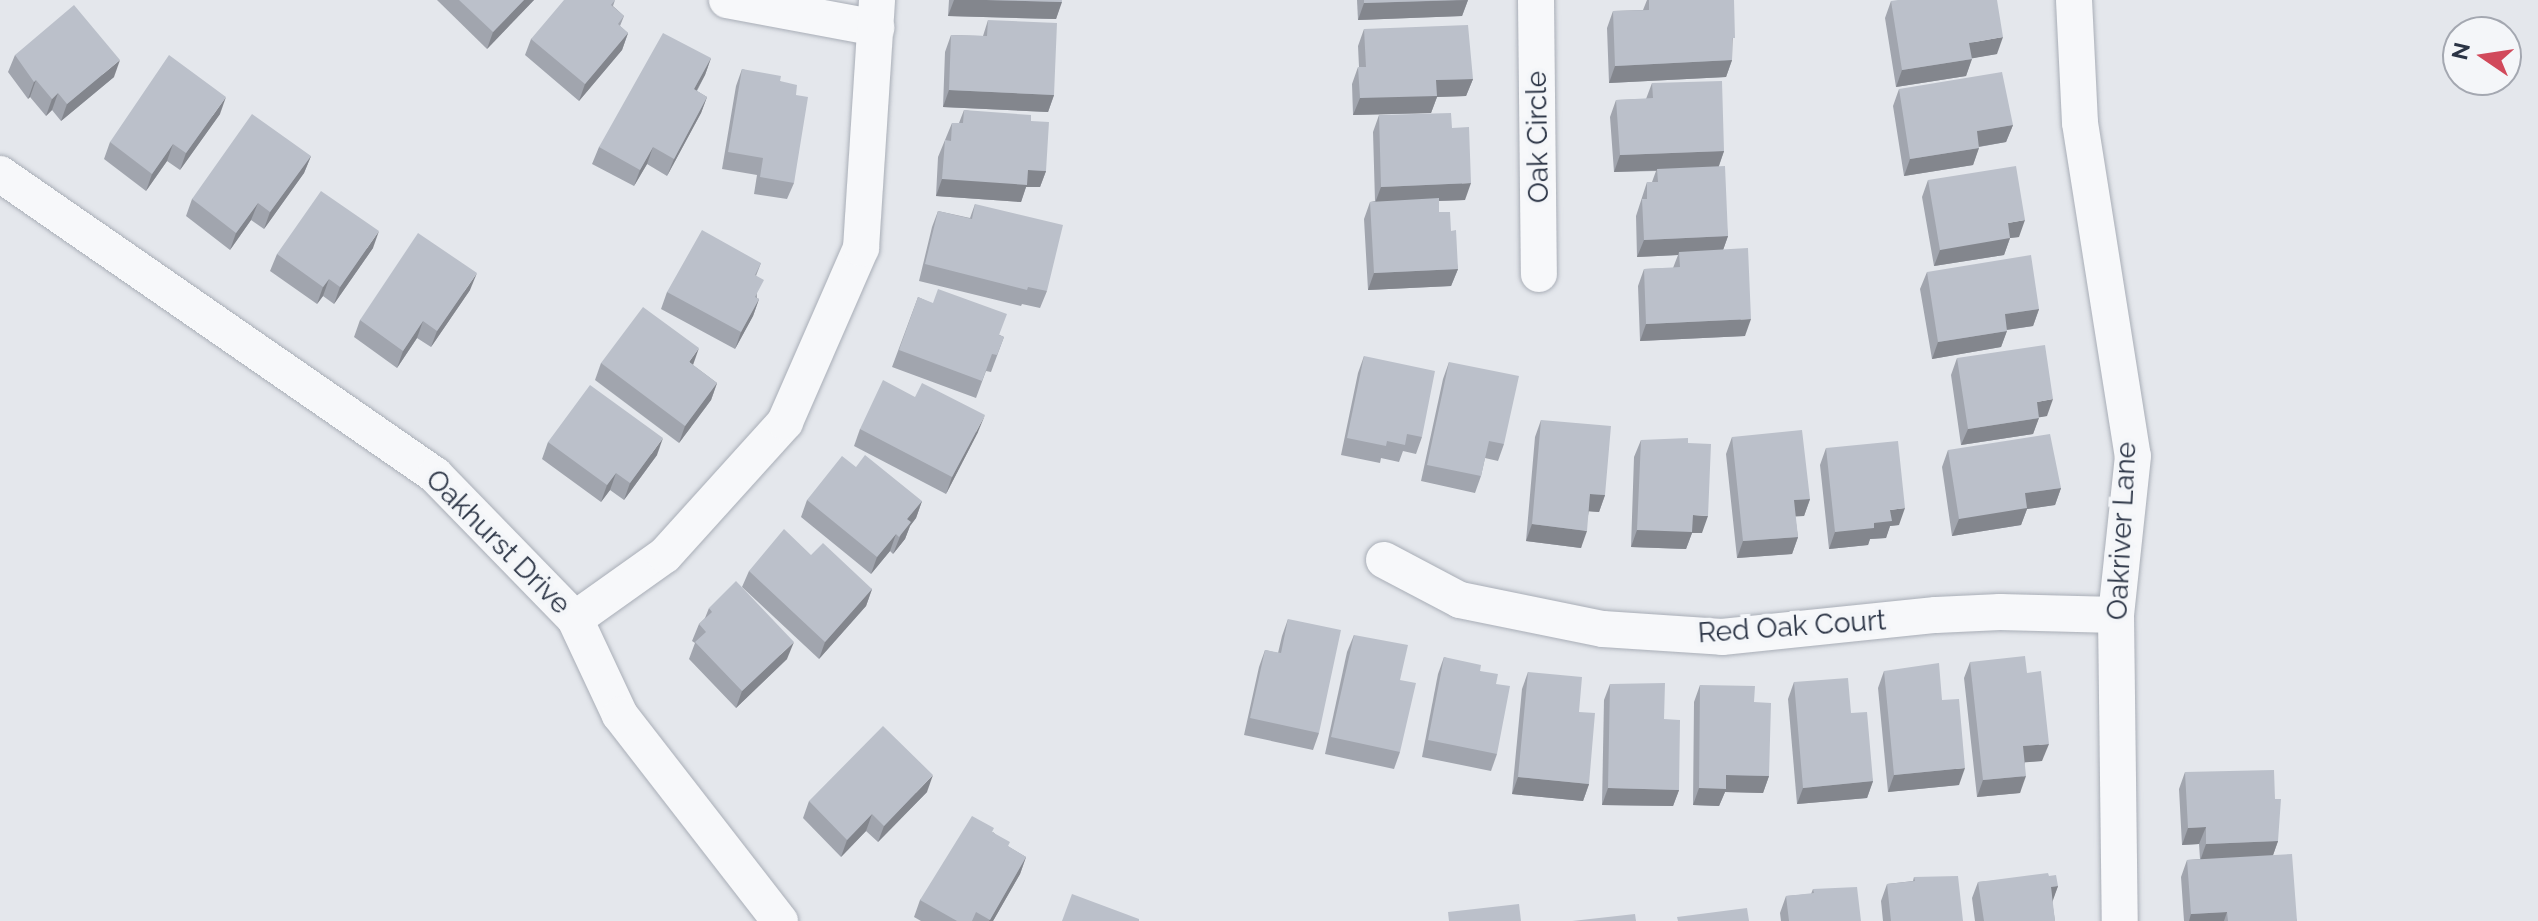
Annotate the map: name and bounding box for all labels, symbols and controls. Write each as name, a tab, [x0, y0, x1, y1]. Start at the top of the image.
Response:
north arrow	[2442, 16, 2522, 96]
text: N	[2446, 40, 2475, 62]
street label: Oak Circle	[1520, 71, 1556, 203]
street label: Oakriver Lane	[2101, 441, 2143, 621]
street label: Oakhurst Drive	[419, 463, 577, 621]
street label: Red Oak Court	[1697, 604, 1887, 650]

